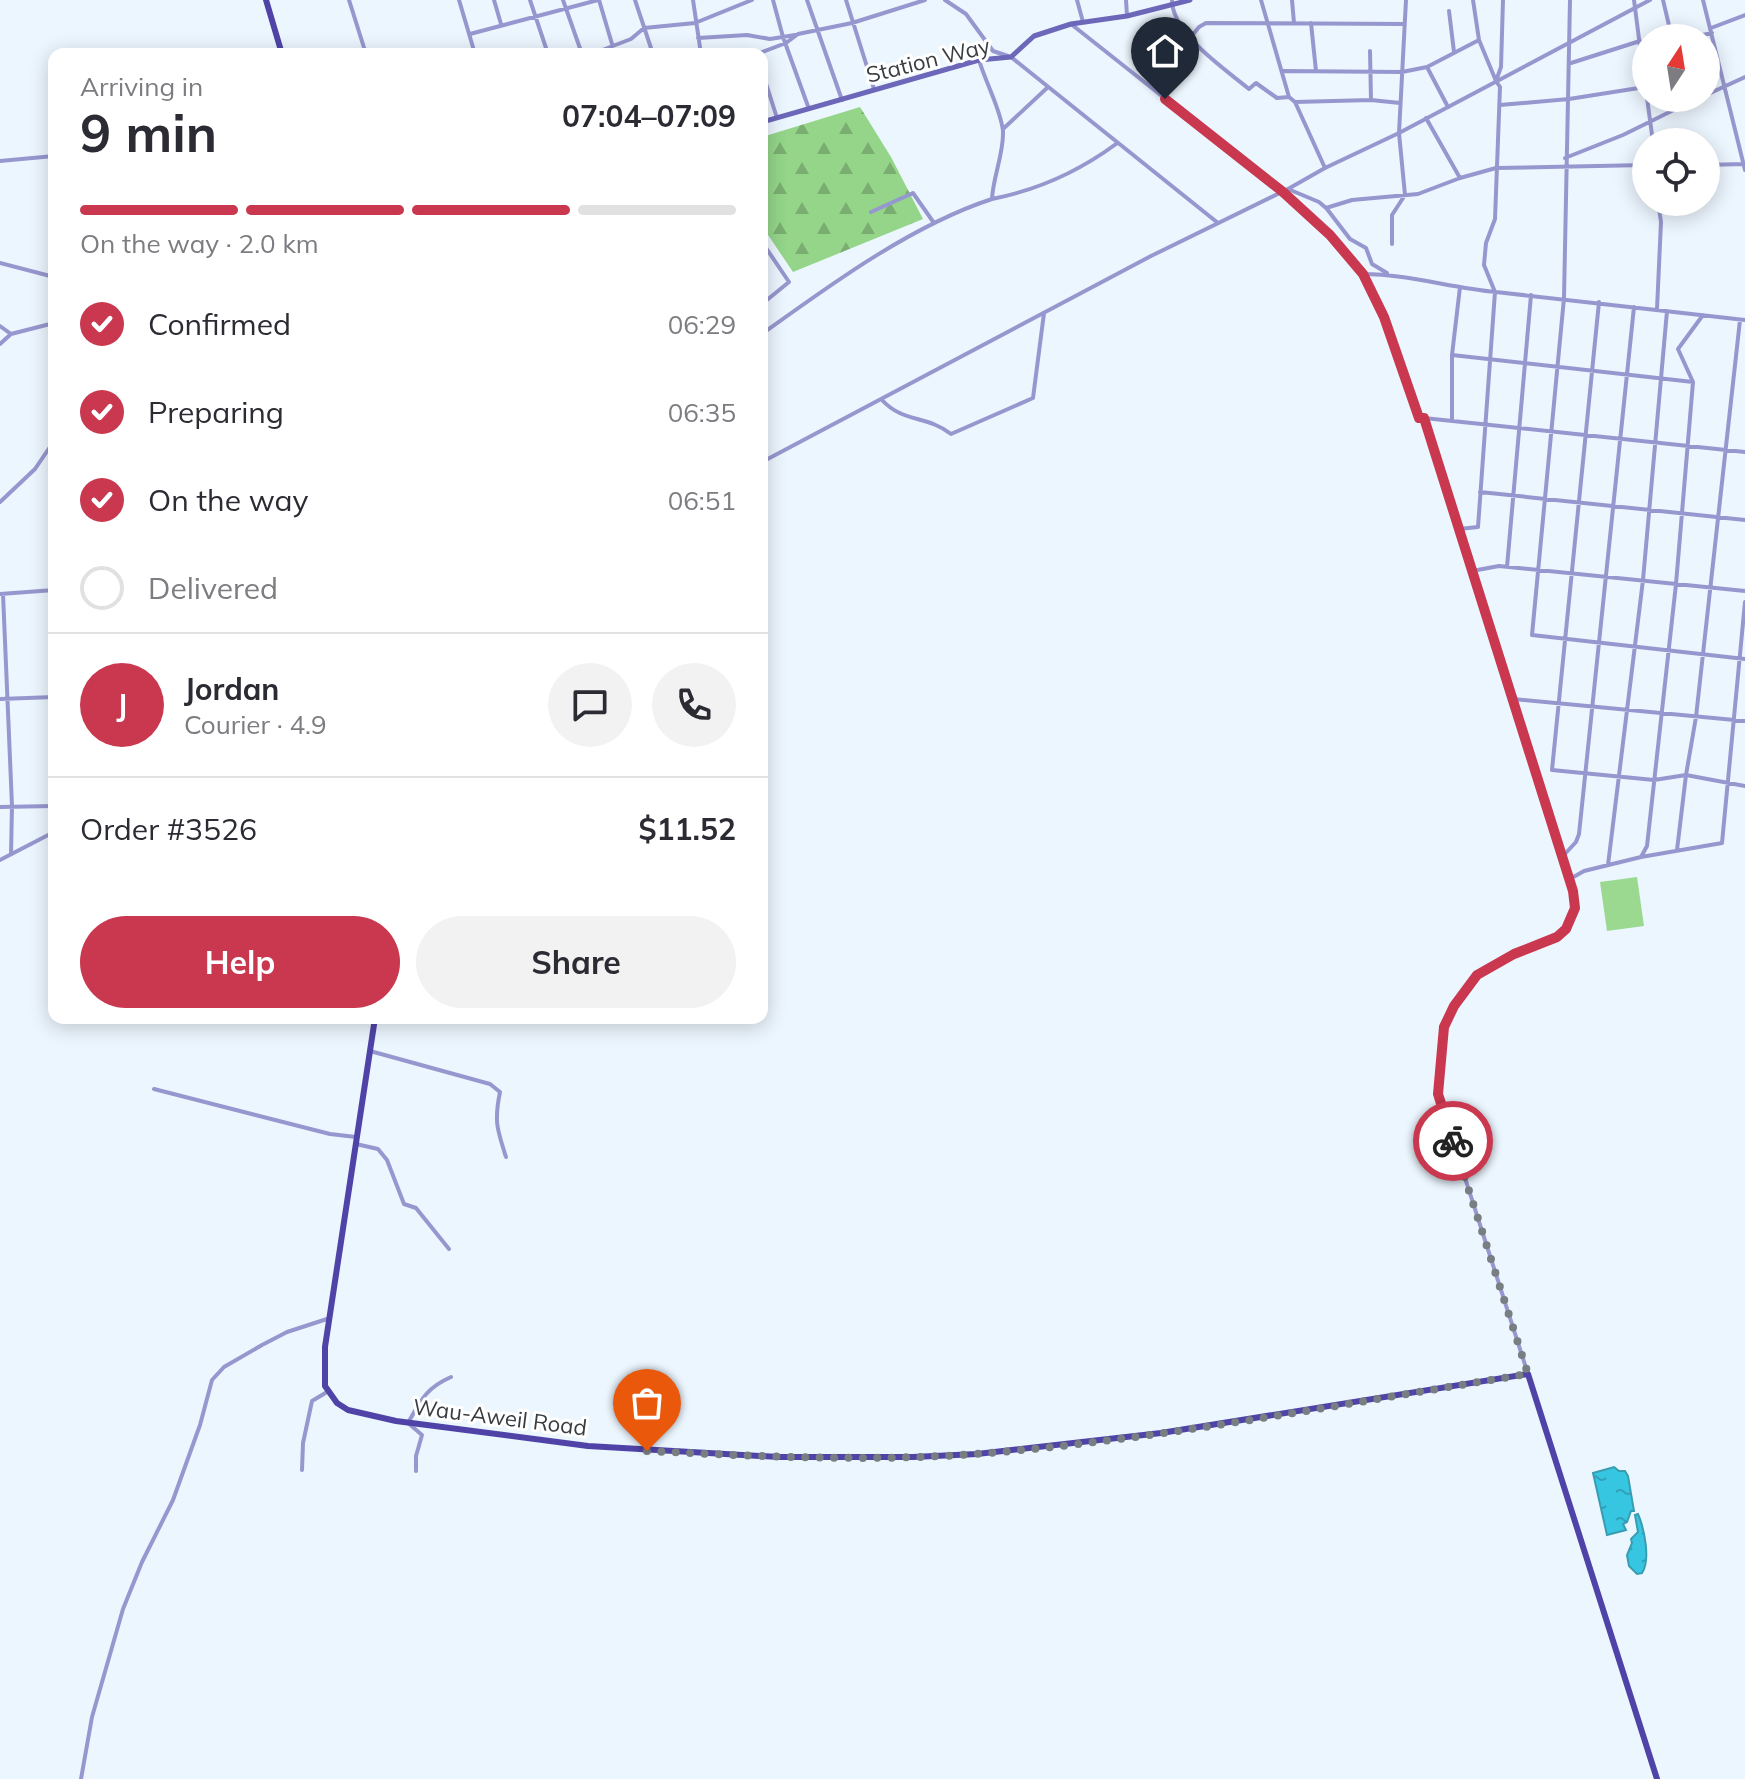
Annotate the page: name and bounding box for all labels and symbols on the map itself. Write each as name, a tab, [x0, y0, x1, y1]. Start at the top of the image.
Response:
pin	[1131, 17, 1199, 99]
north arrow	[1632, 24, 1720, 112]
street label: Station Way	[863, 31, 993, 89]
courier	[1413, 1101, 1493, 1181]
pin	[613, 1369, 681, 1451]
street label: Wau-Aweil Road	[412, 1392, 588, 1442]

